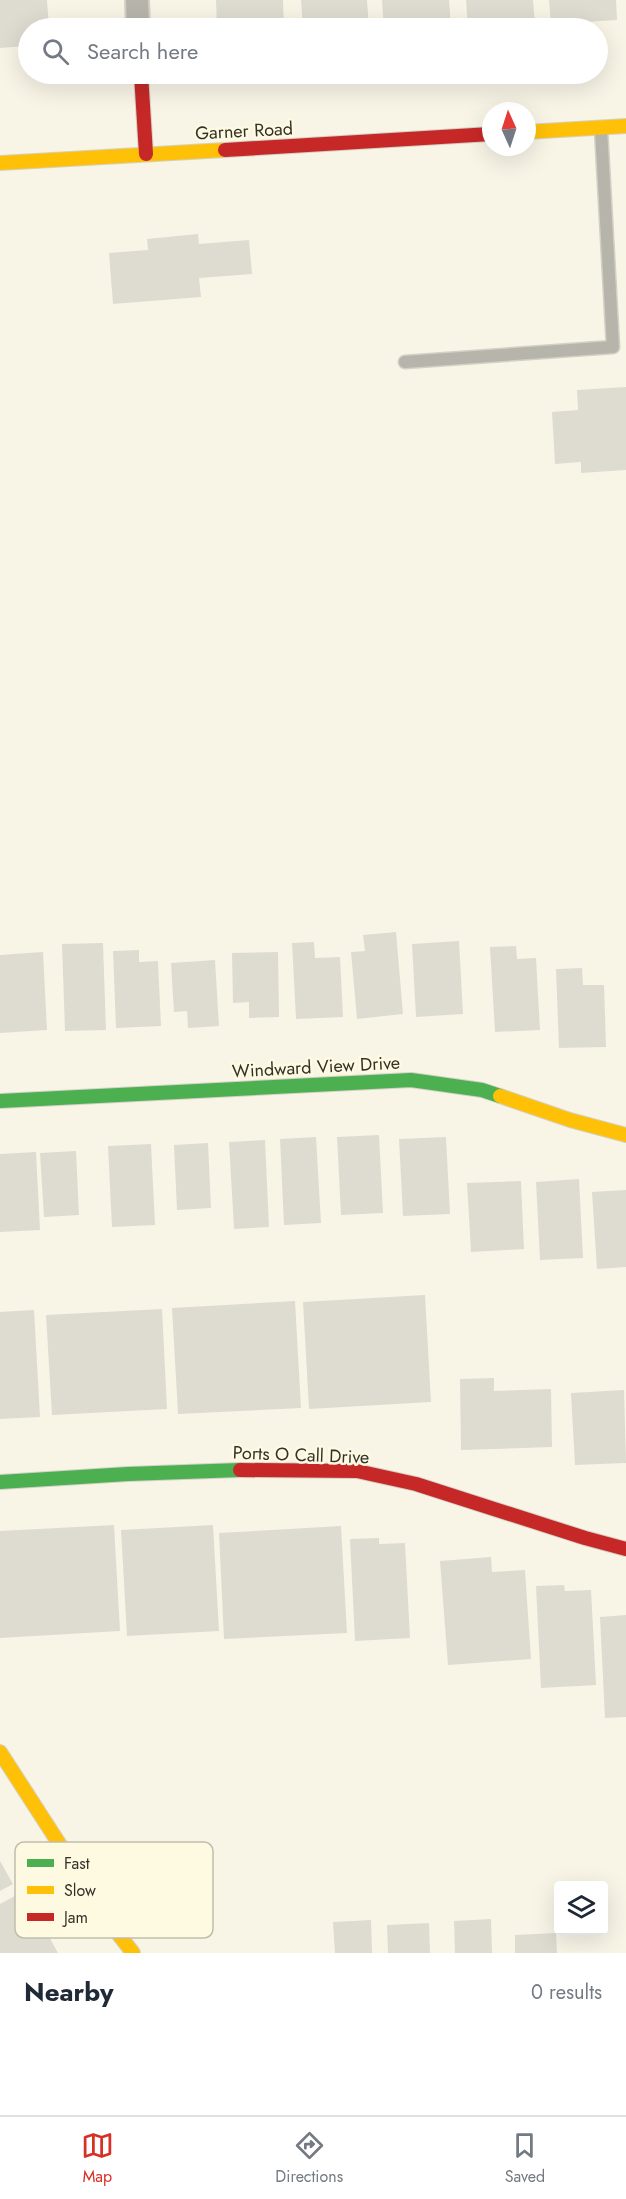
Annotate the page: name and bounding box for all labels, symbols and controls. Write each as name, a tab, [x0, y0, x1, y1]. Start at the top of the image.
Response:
search box	[18, 18, 608, 84]
icon: search	[39, 35, 72, 68]
text: Search here	[87, 35, 198, 67]
north arrow	[482, 102, 536, 156]
street label: Garner Road	[194, 115, 294, 147]
street label: Windward View Drive	[231, 1050, 401, 1084]
street label: Ports O Call Drive	[232, 1440, 370, 1470]
legend	[15, 1842, 213, 1938]
text: Fast	[64, 1852, 90, 1875]
text: Slow	[64, 1879, 96, 1902]
map controls	[554, 1881, 608, 1935]
button: layers	[554, 1881, 608, 1935]
text: Jam	[62, 1906, 88, 1929]
text: Nearby	[24, 1973, 113, 2011]
text: 0 results	[531, 1978, 602, 2007]
tab: Map	[81, 2129, 114, 2188]
tab: Directions	[275, 2129, 343, 2188]
tab: Saved	[505, 2129, 545, 2188]

